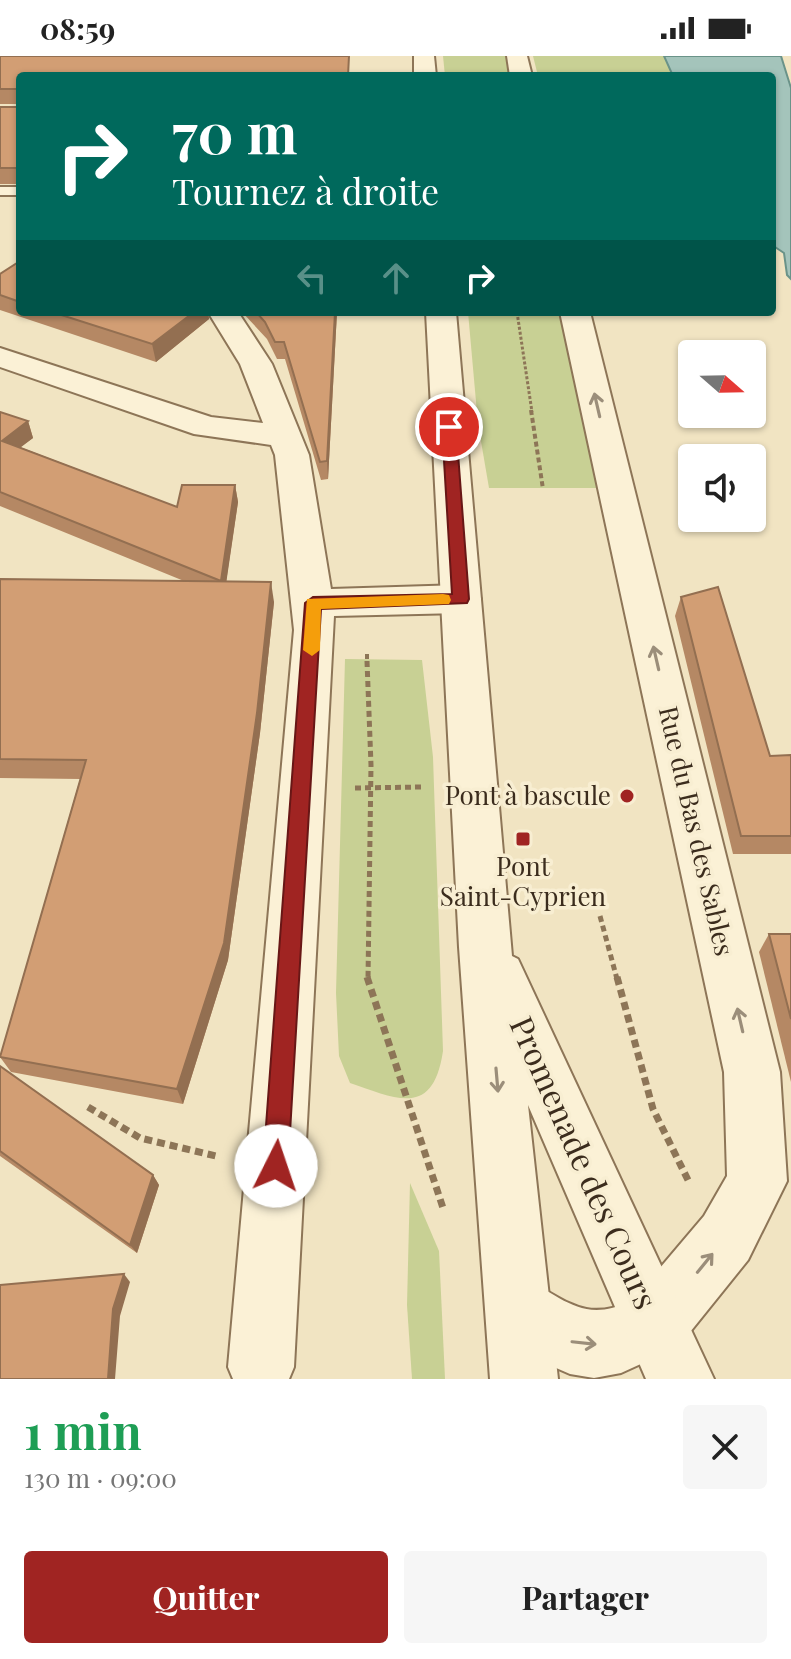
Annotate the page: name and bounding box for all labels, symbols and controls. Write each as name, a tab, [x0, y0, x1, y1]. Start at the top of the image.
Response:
text: 08:59	[40, 8, 115, 48]
text: 70 m	[172, 94, 297, 169]
icon: right	[40, 104, 144, 208]
text: Tournez à droite	[172, 166, 439, 214]
icon: left	[290, 256, 334, 300]
icon: ahead	[374, 256, 418, 300]
icon: right	[458, 256, 502, 300]
north arrow	[678, 340, 766, 428]
map controls	[678, 340, 766, 532]
one-way arrow	[589, 392, 604, 418]
pin	[415, 393, 483, 461]
icon: arrive	[427, 405, 471, 449]
button: sound	[678, 444, 766, 532]
one-way arrow	[647, 646, 662, 671]
street label: Rue du Bas des Sables	[652, 702, 743, 959]
place label: Pont à bascule	[445, 777, 611, 812]
marker: Pont à bascule	[618, 787, 636, 805]
marker: Pont Saint-Cyprien	[514, 830, 532, 848]
place label: Pont Saint-Cyprien	[440, 848, 607, 913]
one-way arrow	[731, 1008, 746, 1034]
street label: Promenade des Cours	[501, 1009, 669, 1315]
one-way arrow	[489, 1066, 504, 1093]
position arrow	[234, 1124, 318, 1208]
one-way arrow	[696, 1253, 713, 1274]
one-way arrow	[570, 1335, 596, 1350]
text: 1 min	[24, 1398, 142, 1462]
button: close	[683, 1405, 767, 1489]
text: 130 m · 09:00	[24, 1460, 177, 1495]
button: Quitter	[24, 1551, 388, 1643]
button: Partager	[404, 1551, 767, 1643]

